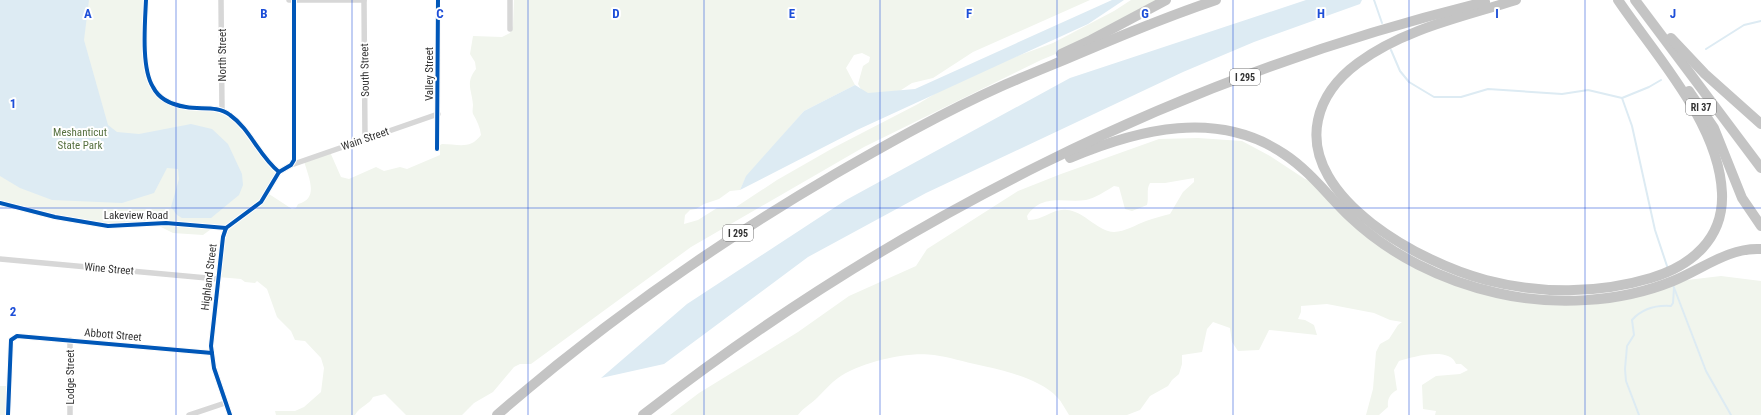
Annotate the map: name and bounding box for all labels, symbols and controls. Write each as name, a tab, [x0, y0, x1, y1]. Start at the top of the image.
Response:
text: A	[84, 6, 92, 21]
text: B	[260, 6, 268, 21]
text: C	[436, 6, 444, 21]
text: D	[612, 6, 620, 21]
text: E	[789, 6, 796, 21]
text: F	[966, 6, 972, 21]
text: G	[1141, 6, 1149, 21]
text: H	[1317, 6, 1325, 21]
text: I	[1495, 6, 1499, 21]
text: J	[1670, 6, 1676, 21]
street label: North Street	[216, 29, 229, 81]
street label: South Street	[358, 43, 372, 97]
street label: Valley Street	[423, 47, 436, 101]
road number: I 295	[1230, 69, 1260, 85]
text: 1	[10, 96, 16, 111]
road number: RI 37	[1686, 99, 1716, 115]
street label: Wain Street	[339, 125, 391, 153]
park label: Meshanticut State Park	[53, 126, 107, 152]
street label: Lakeview Road	[104, 209, 168, 222]
road number: I 295	[723, 225, 753, 241]
street label: Highland Street	[198, 243, 220, 311]
street label: Wine Street	[84, 260, 134, 278]
text: 2	[10, 304, 17, 319]
street label: Abbott Street	[84, 326, 142, 344]
street label: Lodge Street	[64, 349, 77, 405]

